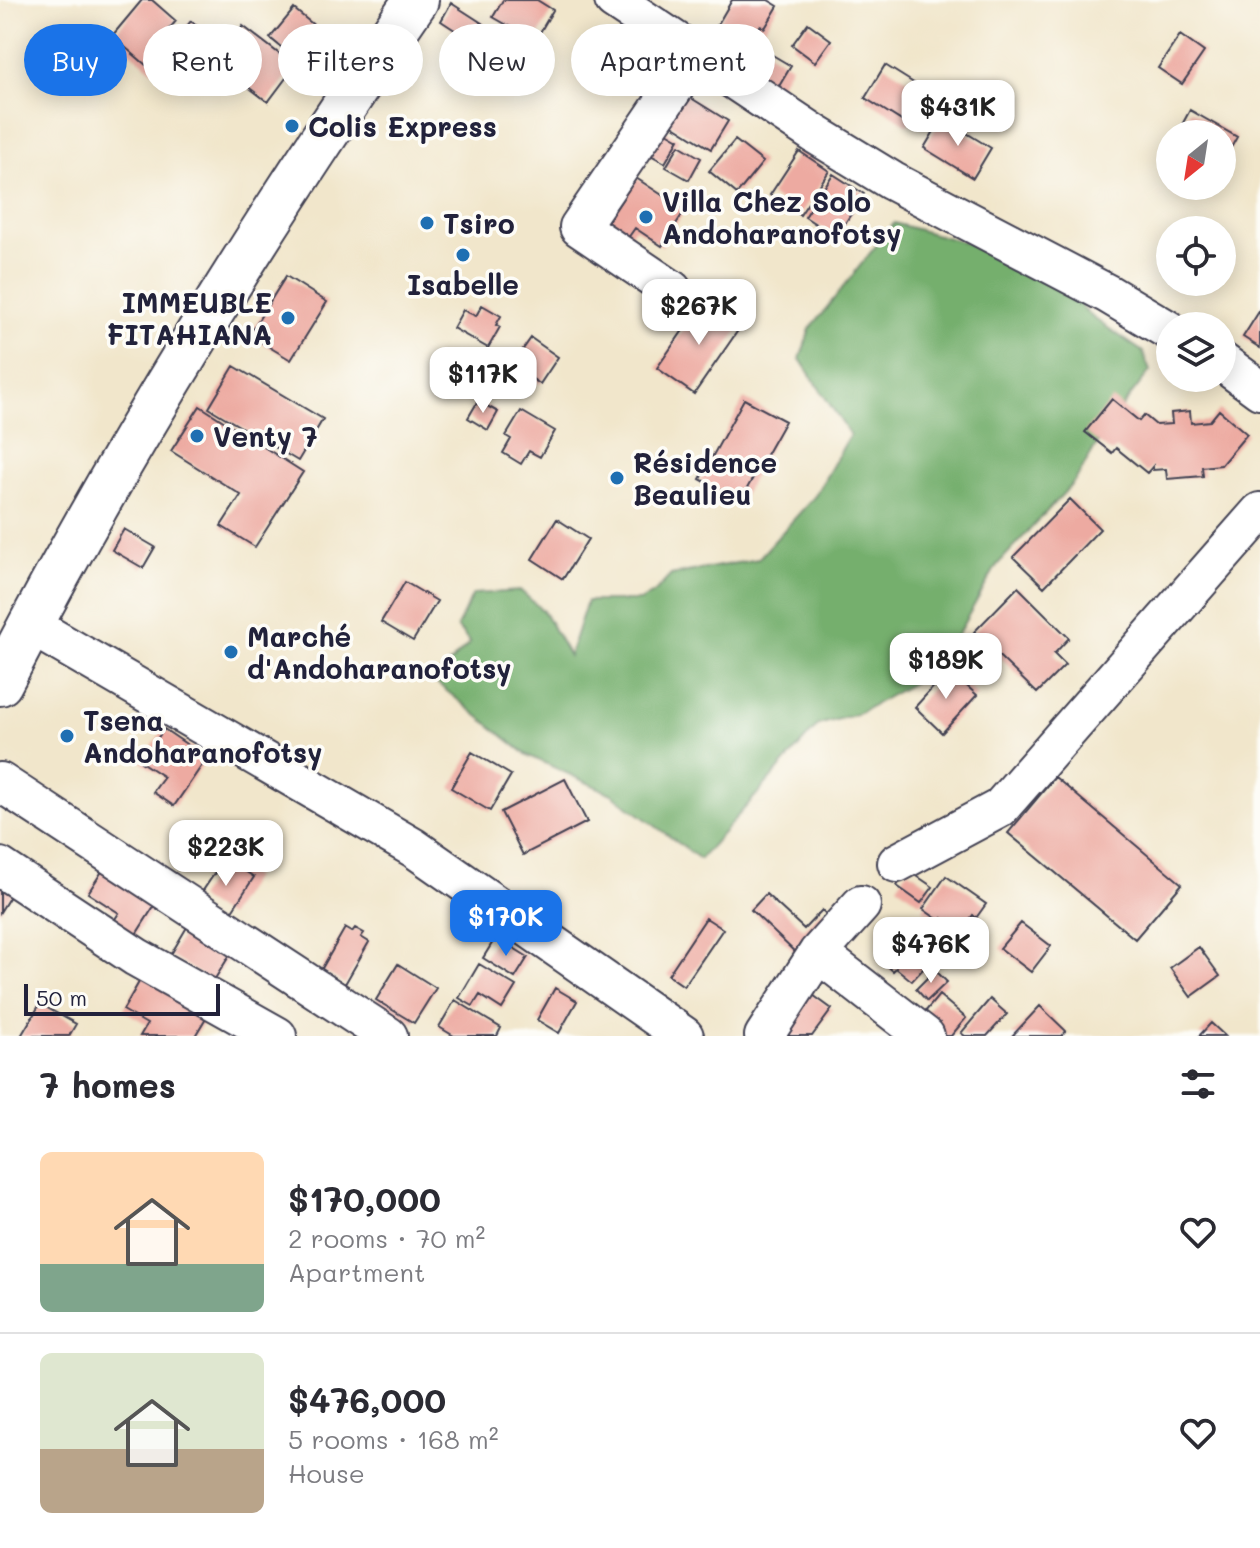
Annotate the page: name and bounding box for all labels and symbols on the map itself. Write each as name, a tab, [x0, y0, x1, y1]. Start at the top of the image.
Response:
pin: $431K	[902, 80, 1014, 148]
place label: Colis Express	[308, 108, 497, 144]
marker: Colis Express	[283, 117, 301, 135]
north arrow	[1156, 120, 1236, 200]
place label: Villa Chez Solo Andoharanofotsy	[662, 183, 901, 252]
place label: Tsiro	[443, 205, 515, 241]
marker: Villa Chez Solo Andoharanofotsy	[637, 208, 655, 226]
marker: Tsiro	[418, 214, 436, 232]
marker: Isabelle	[454, 246, 472, 264]
place label: Isabelle	[407, 266, 519, 302]
pin: $267K	[643, 279, 755, 347]
place label: IMMEUBLE FITAHIANA	[107, 284, 272, 352]
marker: IMMEUBLE FITAHIANA	[279, 309, 297, 327]
pin: $117K	[427, 347, 539, 415]
place label: Venty 7	[213, 418, 318, 455]
marker: Venty 7	[188, 427, 206, 445]
place label: Résidence Beaulieu	[633, 444, 777, 512]
marker: Résidence Beaulieu	[608, 469, 626, 487]
place label: Marché d'Andoharanofotsy	[247, 618, 512, 687]
pin: $189K	[890, 633, 1002, 701]
marker: Marché d'Andoharanofotsy	[222, 643, 240, 661]
place label: Tsena Andoharanofotsy	[83, 702, 322, 771]
marker: Tsena Andoharanofotsy	[58, 727, 76, 745]
pin: $223K	[170, 820, 282, 888]
pin: $170K	[450, 890, 562, 958]
pin: $476K	[875, 917, 987, 985]
scale bar	[24, 980, 220, 1016]

